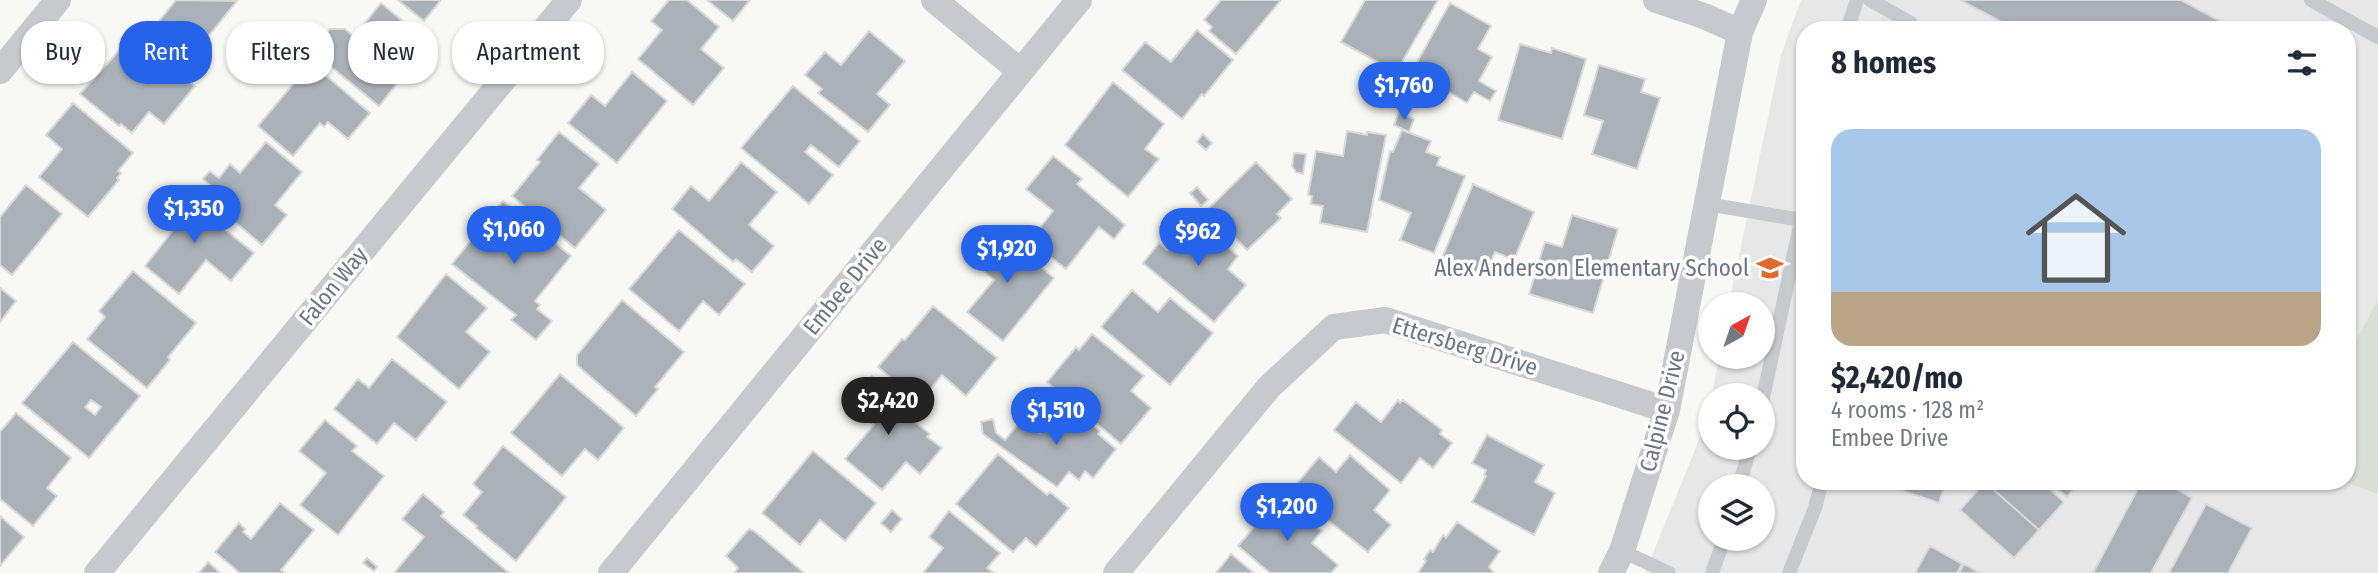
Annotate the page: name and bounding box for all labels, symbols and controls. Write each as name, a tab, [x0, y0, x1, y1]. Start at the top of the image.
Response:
chip: Buy	[21, 21, 105, 84]
chip: Rent	[119, 21, 212, 84]
chip: Filters	[226, 21, 334, 84]
chip: New	[348, 21, 438, 84]
chip: Apartment	[452, 21, 604, 84]
icon: filters	[2283, 44, 2321, 82]
text: 8 homes	[1831, 45, 1936, 81]
pin: $1,760	[1347, 62, 1461, 122]
text: $1,760	[1374, 71, 1434, 99]
icon: home	[2013, 175, 2139, 301]
pin: $1,350	[137, 186, 251, 245]
text: $1,350	[164, 194, 224, 222]
pin: $1,060	[457, 206, 571, 266]
pin: $962	[1157, 208, 1239, 268]
text: $1,060	[483, 215, 545, 243]
text: $962	[1175, 217, 1221, 245]
pin: $1,920	[950, 226, 1064, 285]
street label: Embee Drive	[797, 232, 893, 340]
text: $1,920	[977, 234, 1037, 262]
street label: Falon Way	[293, 240, 374, 331]
school or university icon: Alex Anderson Elementary School	[1755, 253, 1785, 283]
place label: Alex Anderson Elementary School	[1434, 254, 1749, 282]
north arrow	[1698, 292, 1774, 369]
map controls	[1698, 292, 1775, 551]
street label: Ettersberg Drive	[1389, 311, 1541, 381]
street label: Calpine Drive	[1633, 347, 1691, 475]
text: $2,420/mo	[1831, 360, 1963, 396]
pin: $2,420	[831, 378, 945, 437]
button: locate	[1698, 383, 1775, 460]
text: $2,420	[857, 386, 919, 414]
pin: $1,510	[999, 388, 1113, 447]
text: $1,510	[1027, 396, 1085, 424]
text: 4 rooms · 128 m²	[1831, 396, 1984, 424]
text: Embee Drive	[1831, 424, 1948, 452]
button: layers	[1698, 474, 1775, 551]
pin: $1,200	[1230, 484, 1344, 543]
text: $1,200	[1256, 492, 1318, 520]

